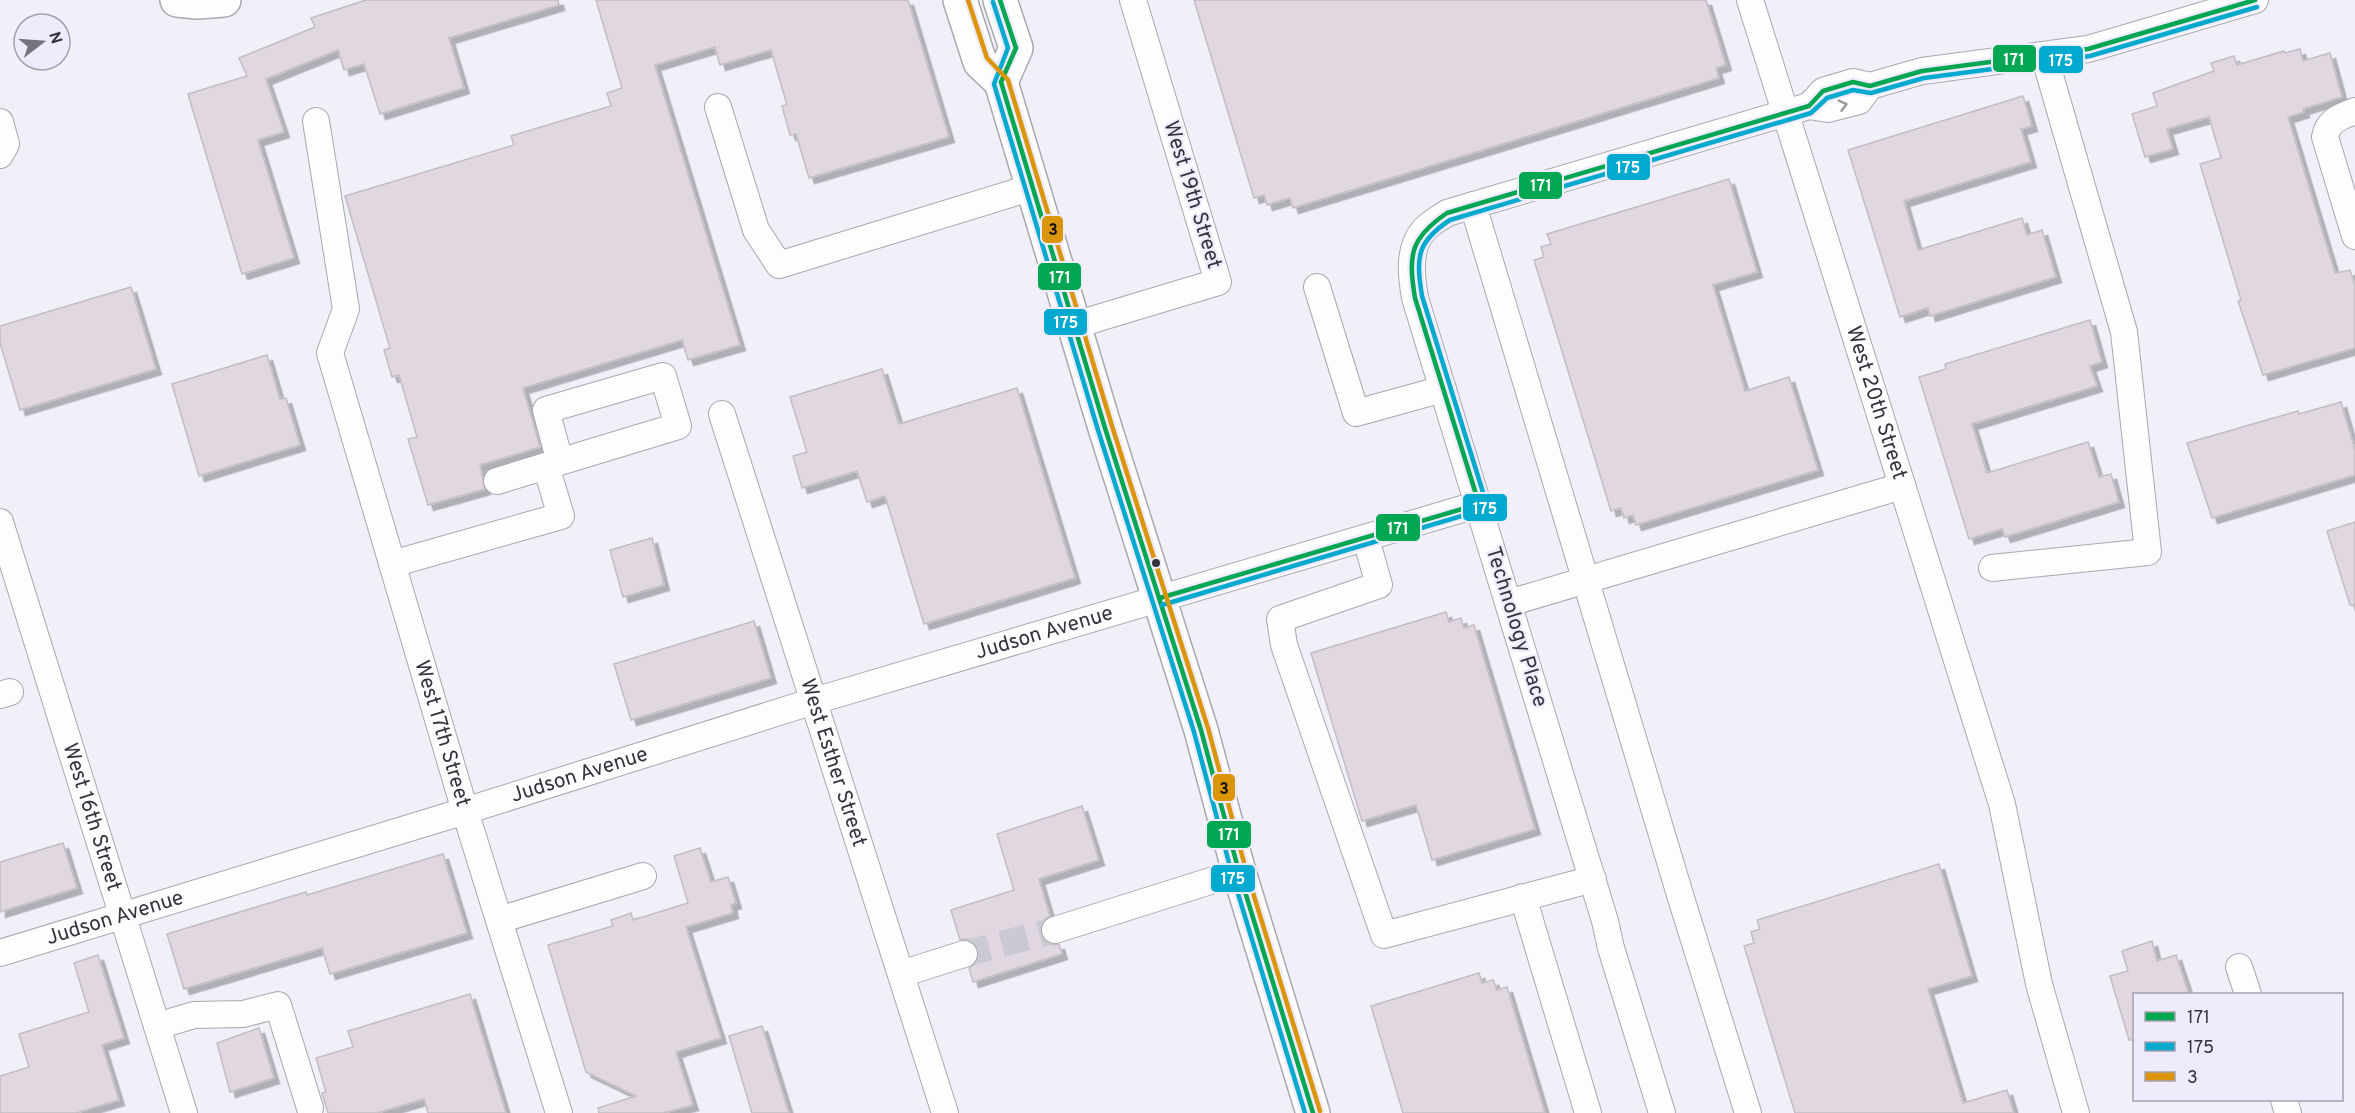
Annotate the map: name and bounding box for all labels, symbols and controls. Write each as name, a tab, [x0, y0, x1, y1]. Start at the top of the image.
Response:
north arrow	[12, 12, 72, 72]
text: N	[43, 30, 66, 47]
line badge: 171	[1992, 44, 2037, 73]
line badge: 175	[2038, 45, 2084, 74]
text: 171	[2003, 51, 2025, 71]
text: 175	[2049, 52, 2073, 72]
one-way arrow	[1837, 100, 1848, 112]
street label: West 19th Street	[1157, 118, 1227, 272]
line badge: 175	[1606, 153, 1651, 181]
text: 175	[1616, 159, 1640, 179]
line badge: 171	[1518, 171, 1563, 200]
text: 171	[1530, 177, 1552, 197]
line badge: 3	[1041, 215, 1064, 244]
text: 3	[1048, 221, 1058, 241]
line badge: 171	[1037, 262, 1082, 291]
text: 171	[1049, 269, 1071, 289]
line badge: 175	[1043, 308, 1088, 336]
text: 175	[1054, 314, 1078, 334]
street label: West 20th Street	[1839, 323, 1913, 483]
line badge: 175	[1462, 493, 1508, 522]
text: 175	[1473, 500, 1497, 520]
line badge: 171	[1375, 513, 1421, 542]
text: 171	[1387, 520, 1409, 540]
street label: Technology Place	[1479, 544, 1553, 710]
unlabelled marker	[1150, 557, 1162, 569]
street label: Judson Avenue	[972, 600, 1116, 666]
street label: West 17th Street	[408, 657, 477, 810]
street label: West Esther Street	[794, 675, 873, 850]
street label: West 16th Street	[56, 740, 128, 894]
street label: Judson Avenue	[507, 741, 651, 809]
line badge: 3	[1212, 773, 1236, 802]
text: 3	[1219, 780, 1229, 800]
line badge: 171	[1206, 820, 1252, 849]
text: 171	[1218, 826, 1240, 846]
line badge: 175	[1210, 864, 1256, 893]
text: 175	[1221, 870, 1245, 890]
street label: Judson Avenue	[43, 884, 187, 952]
legend	[2133, 993, 2343, 1101]
text: 171	[2187, 1007, 2210, 1030]
text: 175	[2187, 1037, 2214, 1060]
text: 3	[2187, 1067, 2198, 1090]

